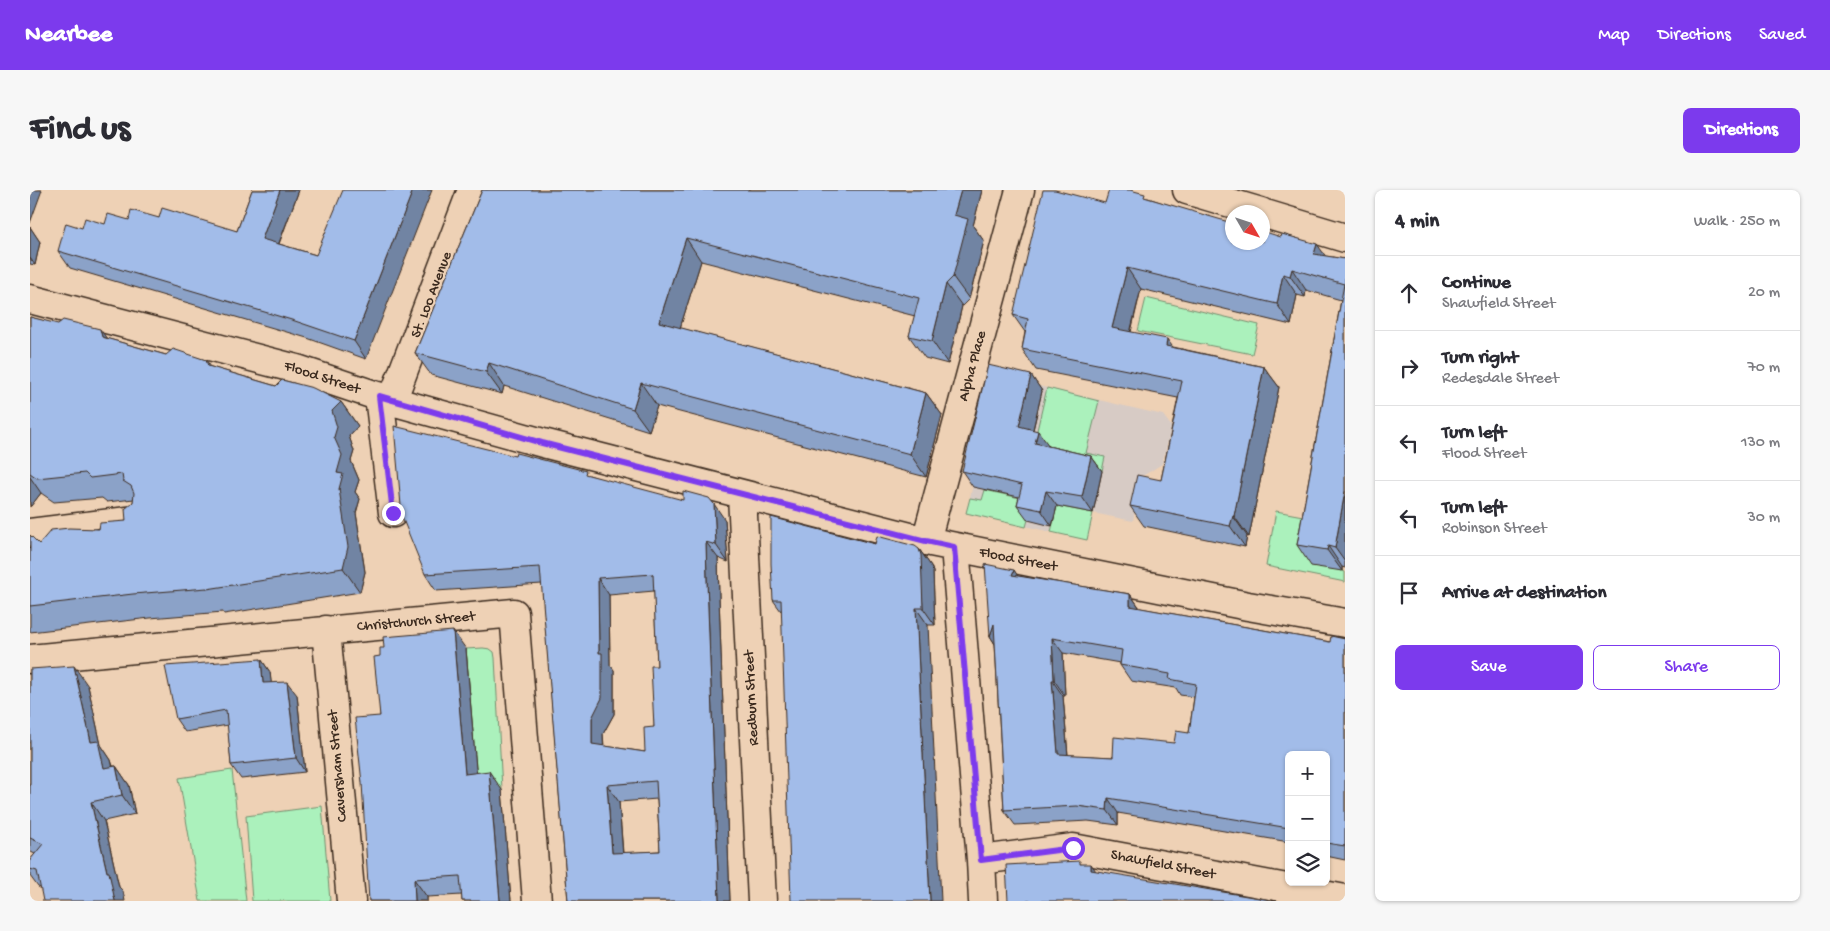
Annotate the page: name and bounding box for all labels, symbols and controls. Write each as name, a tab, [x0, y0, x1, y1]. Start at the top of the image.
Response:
text: Nearbee	[25, 21, 112, 50]
text: Map	[1598, 25, 1630, 46]
text: Directions	[1658, 25, 1731, 46]
text: Saved	[1759, 25, 1805, 46]
button: Directions	[1683, 108, 1800, 153]
text: Find us	[30, 110, 130, 151]
north arrow	[1225, 205, 1270, 250]
text: 4 min	[1395, 210, 1439, 235]
text: Walk · 250 m	[1694, 213, 1780, 232]
street label: St. Loo Avenue	[407, 249, 457, 341]
text: Continue	[1442, 272, 1511, 295]
icon: ahead	[1395, 279, 1423, 307]
text: 20 m	[1748, 284, 1780, 303]
text: Shawfield Street	[1442, 295, 1555, 314]
street label: Alpha Place	[955, 329, 991, 403]
text: Turn right	[1442, 347, 1518, 370]
icon: right	[1395, 354, 1423, 382]
street label: Flood Street	[281, 357, 364, 399]
text: 70 m	[1747, 359, 1780, 378]
text: Redesdale Street	[1442, 370, 1559, 389]
text: Turn left	[1442, 422, 1506, 445]
icon: left	[1395, 429, 1423, 457]
text: 130 m	[1741, 434, 1780, 453]
text: Flood Street	[1442, 445, 1526, 464]
text: Turn left	[1442, 497, 1506, 520]
route end	[382, 502, 405, 525]
icon: left	[1395, 504, 1423, 532]
text: 30 m	[1747, 509, 1780, 528]
text: Robinson Street	[1442, 520, 1546, 539]
street label: Flood Street	[977, 543, 1060, 577]
icon: arrive	[1395, 579, 1423, 607]
text: Arrive at destination	[1442, 582, 1606, 605]
street label: Christchurch Street	[356, 608, 478, 636]
button: Save	[1395, 645, 1583, 690]
button: Share	[1593, 645, 1780, 690]
street label: Redburn Street	[740, 648, 763, 746]
street label: Caversham Street	[324, 707, 352, 823]
map controls	[1285, 751, 1330, 886]
button: +	[1285, 751, 1330, 796]
button: −	[1285, 796, 1330, 841]
route start	[1062, 837, 1085, 860]
button: layers	[1285, 841, 1330, 886]
street label: Shawfield Street	[1109, 846, 1219, 884]

